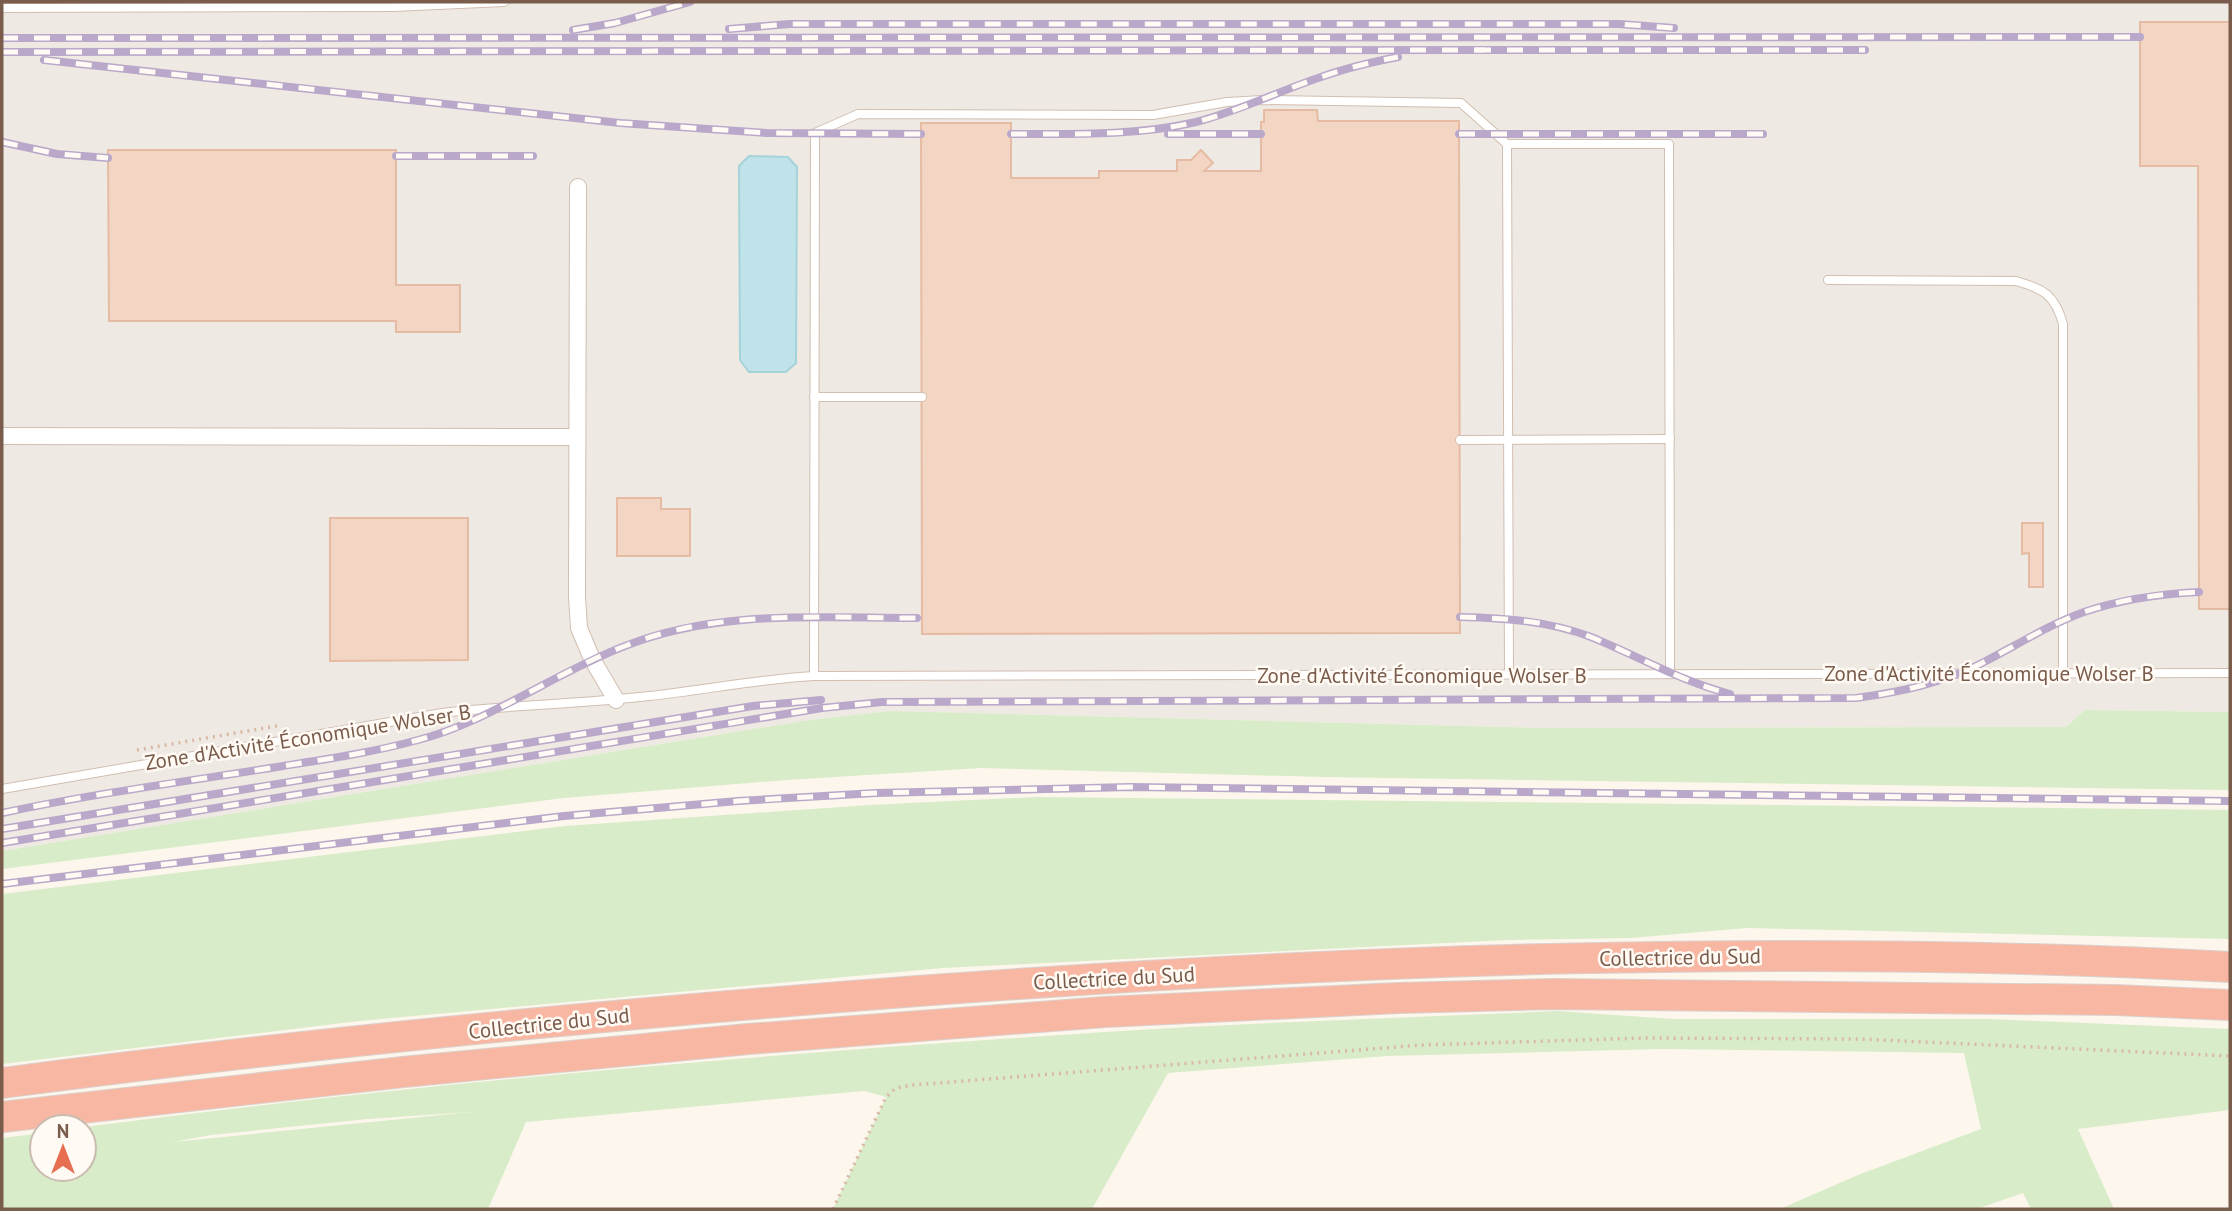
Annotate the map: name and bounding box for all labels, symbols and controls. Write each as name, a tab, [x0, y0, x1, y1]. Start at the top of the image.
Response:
street label: Zone d'Activité Économique Wolser B	[1824, 660, 2154, 687]
street label: Zone d'Activité Économique Wolser B	[1257, 662, 1587, 689]
street label: Zone d'Activité Économique Wolser B	[143, 698, 473, 776]
street label: Collectrice du Sud	[1599, 942, 1761, 972]
street label: Collectrice du Sud	[1032, 960, 1196, 996]
street label: Collectrice du Sud	[467, 1001, 631, 1045]
north arrow	[28, 1113, 98, 1183]
text: N	[57, 1119, 69, 1143]

